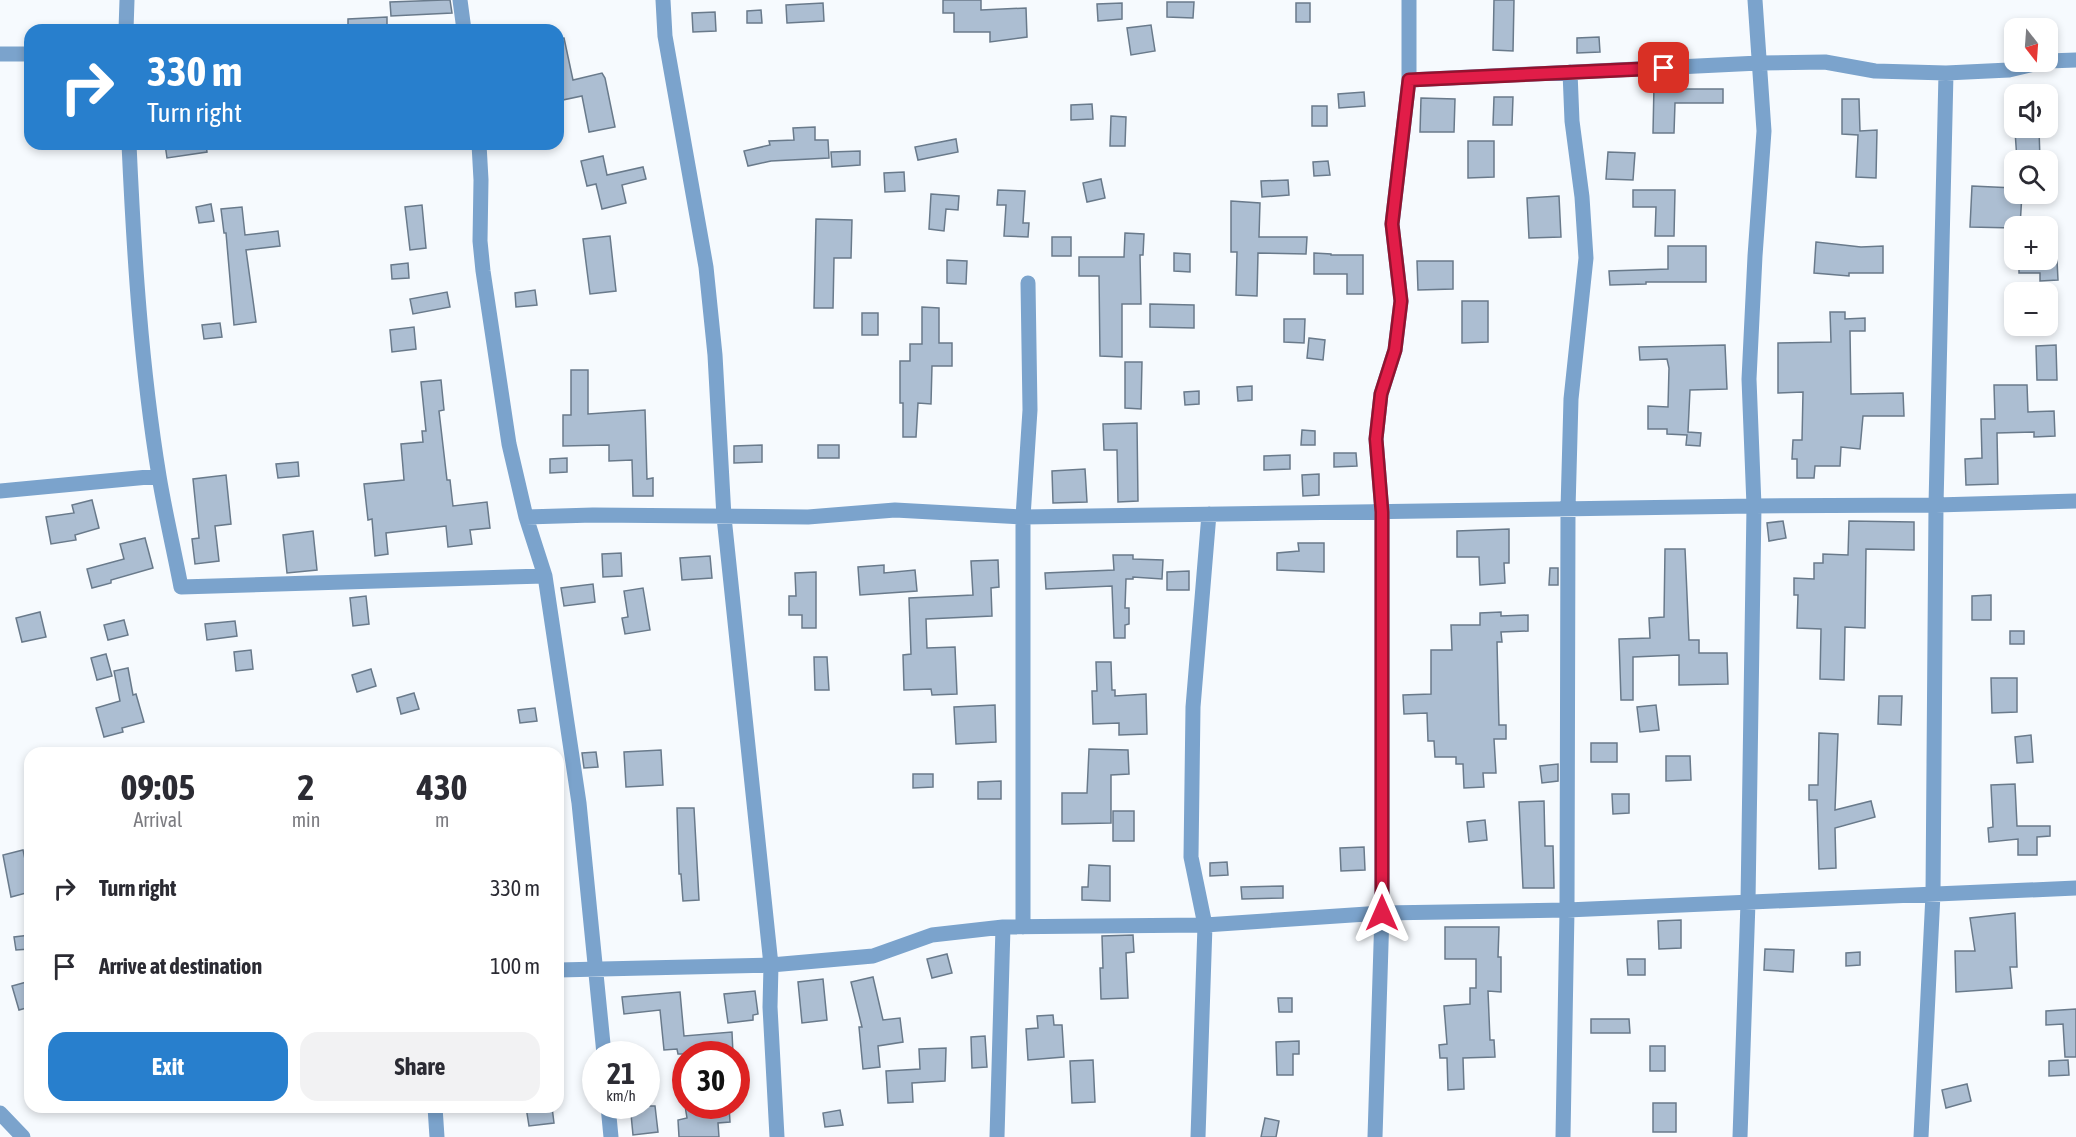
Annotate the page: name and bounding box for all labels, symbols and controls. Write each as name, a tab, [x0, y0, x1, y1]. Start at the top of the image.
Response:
north arrow	[2004, 18, 2058, 72]
map controls	[2004, 18, 2058, 336]
pin	[1638, 42, 1689, 93]
text: 330 m	[147, 47, 242, 95]
icon: right	[48, 48, 126, 126]
icon: arrive	[1647, 51, 1680, 84]
button: sound	[2004, 84, 2058, 138]
text: Turn right	[147, 97, 242, 128]
button: search	[2004, 150, 2058, 204]
button: +	[2004, 216, 2058, 270]
button: −	[2004, 282, 2058, 336]
text: 09:05	[120, 766, 195, 808]
text: 2	[298, 766, 314, 808]
text: 430	[417, 766, 468, 808]
text: Arrival	[133, 808, 182, 831]
text: min	[292, 808, 320, 831]
text: m	[435, 808, 449, 831]
icon: right	[48, 872, 81, 905]
text: Turn right	[99, 875, 176, 901]
text: 330 m	[490, 875, 540, 901]
position arrow	[1350, 881, 1414, 945]
icon: arrive	[48, 950, 81, 983]
text: Arrive at destination	[99, 953, 262, 979]
text: 100 m	[490, 953, 540, 979]
button: Exit	[48, 1032, 288, 1101]
button: Share	[300, 1032, 540, 1101]
speed limit sign: 30	[672, 1041, 750, 1119]
text: 21	[607, 1056, 635, 1090]
text: km/h	[606, 1087, 636, 1104]

